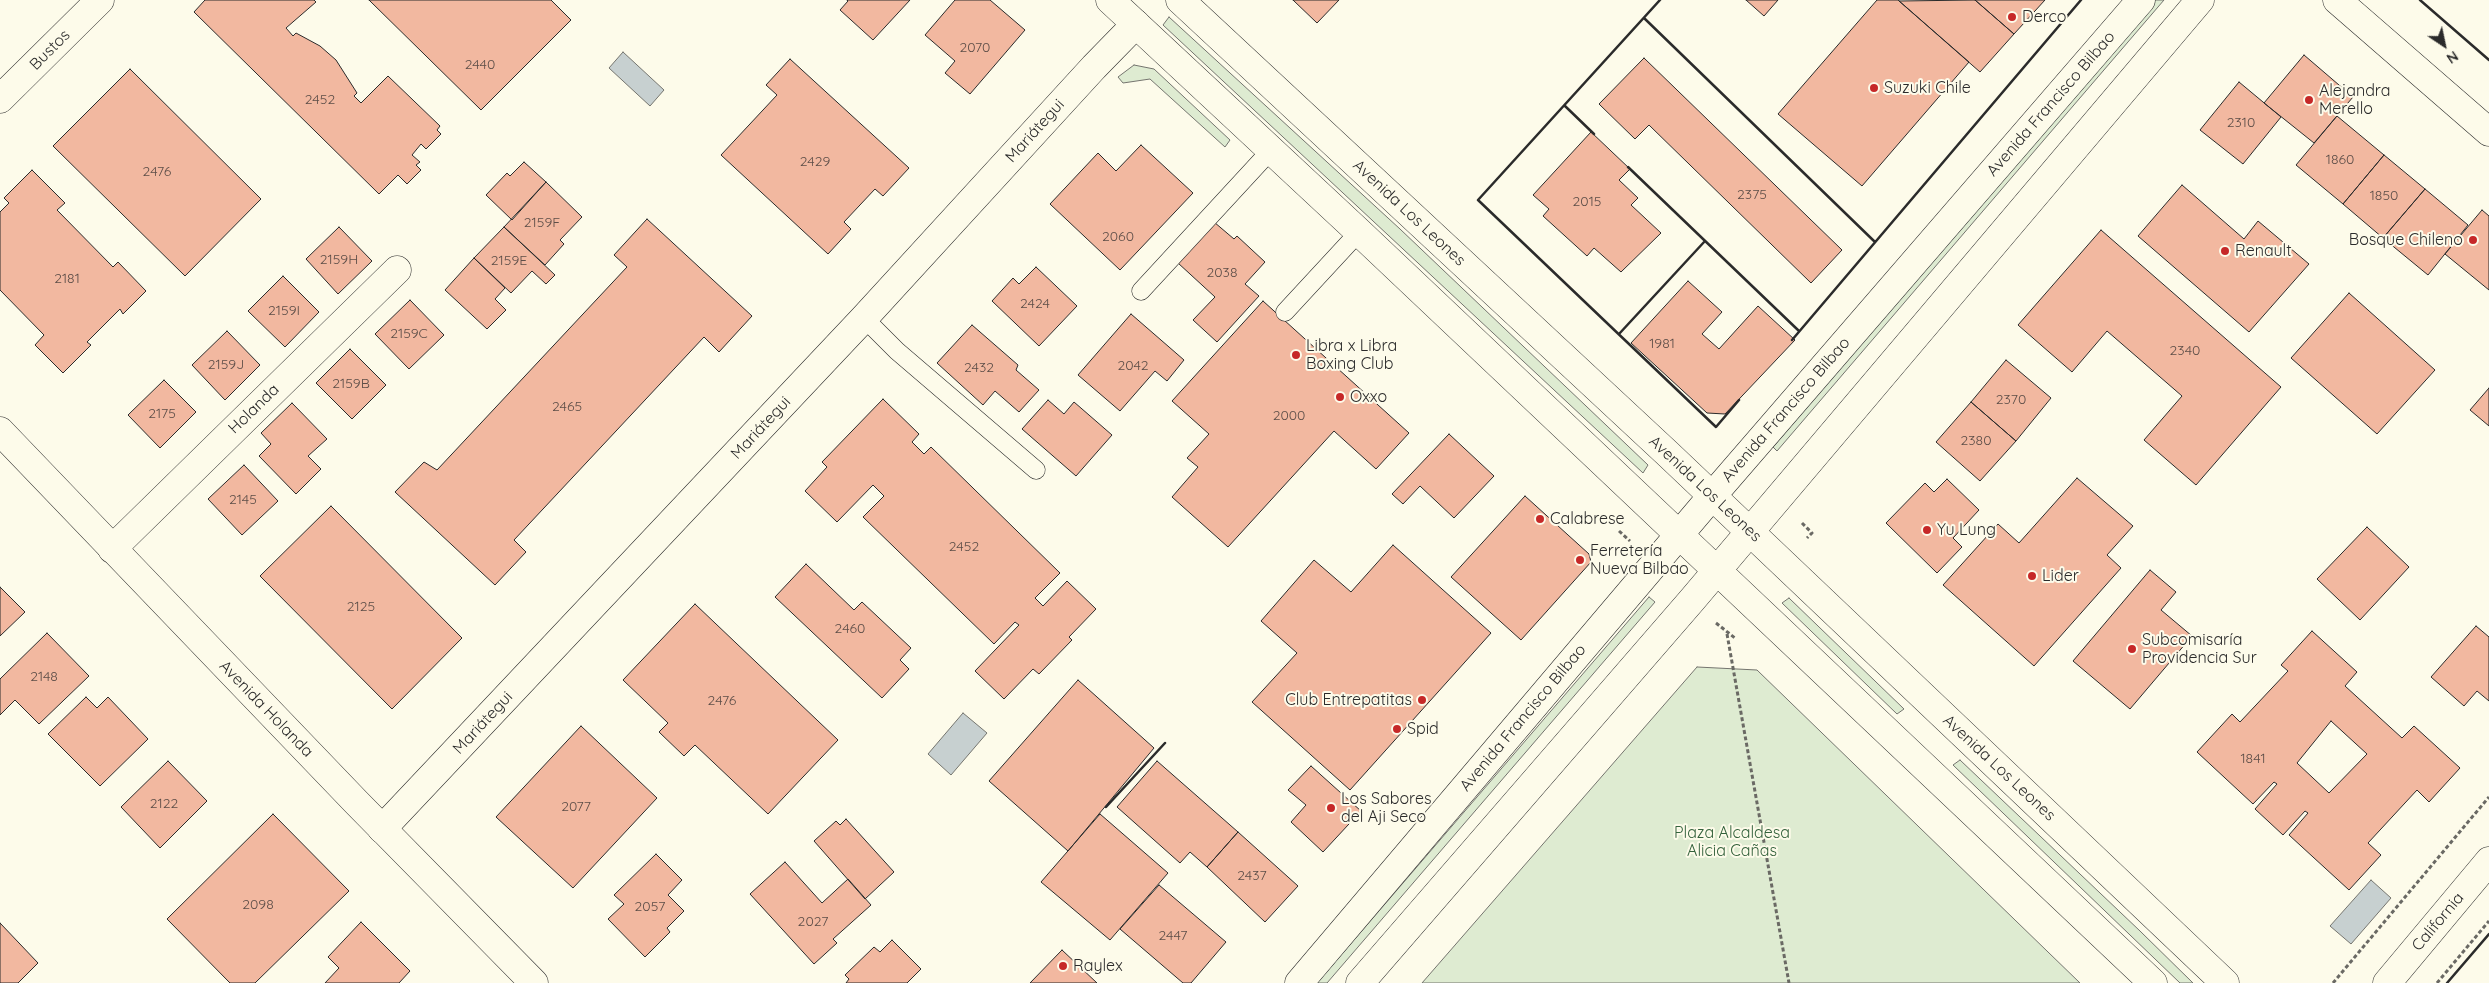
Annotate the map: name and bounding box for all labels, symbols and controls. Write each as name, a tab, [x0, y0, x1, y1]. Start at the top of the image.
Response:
place label: Derco	[2022, 7, 2066, 27]
marker: Derco	[2006, 11, 2018, 23]
north arrow	[2419, 20, 2469, 70]
street label: Bustos	[26, 26, 74, 74]
street label: Avenida Francisco Bilbao	[1983, 28, 2119, 180]
house number: 2070	[960, 40, 990, 56]
text: N	[2443, 47, 2462, 68]
house number: 2440	[465, 57, 495, 73]
place label: Suzuki Chile	[1884, 78, 1971, 98]
place label: Alejandra Merello	[2319, 81, 2391, 119]
marker: Suzuki Chile	[1868, 82, 1880, 94]
house number: 2452	[305, 92, 335, 108]
marker: Alejandra Merello	[2303, 94, 2315, 106]
street label: Mariátegui	[1001, 95, 1069, 167]
house number: 2310	[2227, 115, 2255, 131]
house number: 1860	[2326, 152, 2354, 168]
house number: 2429	[800, 154, 830, 170]
street label: Avenida Los Leones	[1349, 156, 1469, 270]
house number: 2476	[143, 164, 171, 180]
house number: 2375	[1737, 187, 1767, 203]
house number: 1850	[2370, 188, 2398, 204]
house number: 2015	[1573, 194, 1601, 210]
house number: 2159F	[524, 215, 560, 231]
house number: 2060	[1102, 229, 1134, 245]
place label: Bosque Chileno	[2349, 230, 2463, 250]
marker: Bosque Chileno	[2467, 234, 2479, 246]
place label: Renault	[2235, 241, 2292, 261]
marker: Renault	[2219, 245, 2231, 257]
house number: 2159H	[320, 252, 358, 268]
house number: 2159E	[491, 253, 527, 269]
house number: 2038	[1207, 265, 1237, 281]
house number: 2181	[54, 271, 80, 287]
house number: 2424	[1020, 296, 1050, 312]
house number: 2159I	[268, 303, 300, 319]
house number: 2159C	[390, 326, 428, 342]
street label: Avenida Francisco Bilbao	[1718, 334, 1854, 486]
place label: Libra x Libra Boxing Club	[1306, 336, 1397, 374]
house number: 1981	[1649, 336, 1675, 352]
house number: 2340	[2170, 343, 2200, 359]
marker: Libra x Libra Boxing Club	[1290, 349, 1302, 361]
house number: 2159J	[208, 357, 244, 373]
house number: 2042	[1117, 358, 1149, 374]
house number: 2432	[964, 360, 994, 376]
house number: 2159B	[332, 376, 370, 392]
street label: Holanda	[225, 380, 283, 438]
place label: Oxxo	[1350, 387, 1387, 407]
marker: Oxxo	[1334, 391, 1346, 403]
house number: 2370	[1996, 392, 2026, 408]
street label: Mariátegui	[727, 393, 795, 463]
house number: 2465	[552, 399, 582, 415]
house number: 2175	[148, 406, 176, 422]
house number: 2000	[1273, 408, 1305, 424]
street label: Avenida Los Leones	[1645, 432, 1765, 546]
house number: 2380	[1961, 433, 1991, 449]
house number: 2145	[229, 492, 257, 508]
place label: Calabrese	[1550, 509, 1625, 529]
marker: Calabrese	[1534, 513, 1546, 525]
place label: Yu Lung	[1937, 520, 1996, 540]
marker: Yu Lung	[1921, 524, 1933, 536]
house number: 2452	[949, 539, 979, 555]
place label: Ferretería Nueva Bilbao	[1590, 541, 1689, 579]
marker: Ferretería Nueva Bilbao	[1574, 554, 1586, 566]
place label: Lider	[2042, 566, 2079, 586]
marker: Lider	[2026, 570, 2038, 582]
house number: 2125	[347, 599, 375, 615]
house number: 2460	[835, 621, 865, 637]
place label: Subcomisaría Providencia Sur	[2142, 630, 2257, 668]
street label: Avenida Francisco Bilbao	[1456, 641, 1590, 795]
marker: Subcomisaría Providencia Sur	[2126, 643, 2138, 655]
street label: Avenida Holanda	[215, 657, 317, 761]
house number: 2148	[30, 669, 58, 685]
street label: Mariátegui	[449, 688, 517, 758]
place label: Club Entrepatitas	[1285, 690, 1412, 710]
house number: 2476	[708, 693, 736, 709]
marker: Club Entrepatitas	[1416, 694, 1428, 706]
street label: Avenida Los Leones	[1939, 711, 2059, 825]
place label: Spid	[1407, 719, 1439, 739]
marker: Spid	[1391, 723, 1403, 735]
house number: 1841	[2240, 751, 2266, 767]
place label: Los Sabores del Aji Seco	[1341, 789, 1431, 827]
house number: 2122	[150, 796, 178, 812]
house number: 2077	[561, 799, 591, 815]
marker: Los Sabores del Aji Seco	[1325, 802, 1337, 814]
park label: Plaza Alcaldesa Alicia Cañas	[1674, 823, 1790, 861]
house number: 2437	[1237, 868, 1267, 884]
street label: California	[2408, 889, 2468, 955]
house number: 2098	[242, 897, 274, 913]
house number: 2057	[635, 899, 665, 915]
house number: 2027	[798, 914, 828, 930]
house number: 2447	[1158, 928, 1188, 944]
place label: Raylex	[1073, 956, 1123, 976]
marker: Raylex	[1057, 960, 1069, 972]

